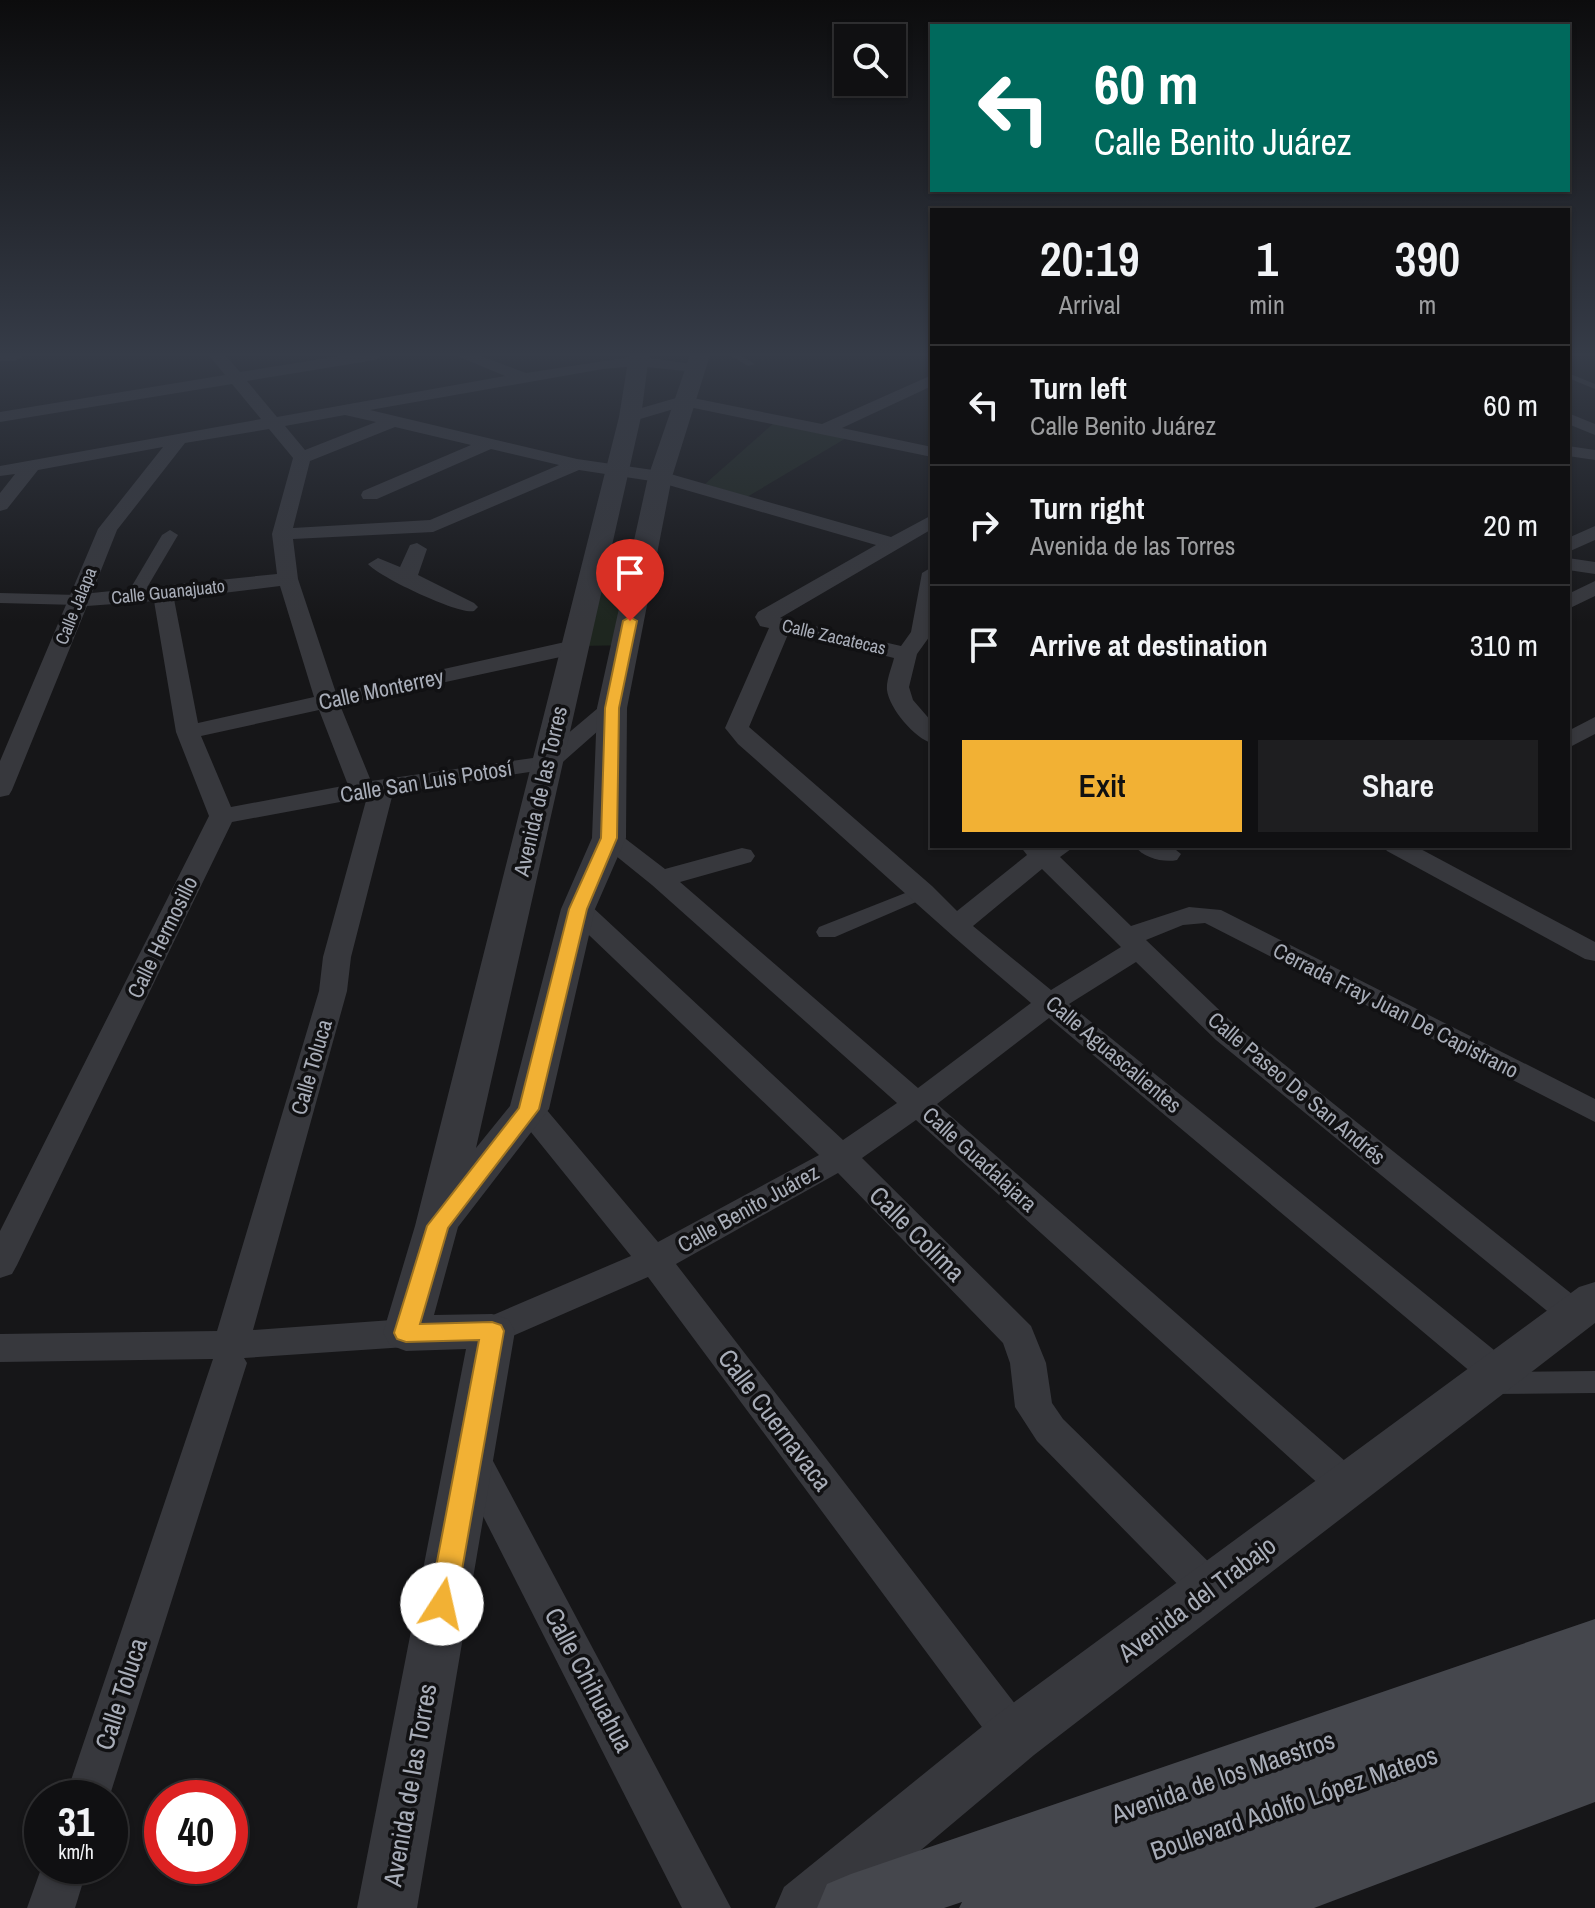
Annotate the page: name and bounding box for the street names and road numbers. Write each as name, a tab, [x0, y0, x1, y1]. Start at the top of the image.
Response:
street label: Calle Jalapa	[49, 563, 102, 648]
street label: Calle Guanajuato	[110, 573, 226, 610]
street label: Calle Zacatecas	[780, 612, 888, 661]
street label: Calle Monterrey	[316, 661, 446, 717]
street label: Avenida de las Torres	[506, 703, 574, 880]
street label: Calle San Luis Potosí	[338, 752, 515, 809]
street label: Calle Hermosillo	[120, 871, 204, 1003]
street label: Cerrada Fray Juan De Capistrano	[1268, 935, 1524, 1085]
street label: Calle Aguascalientes	[1040, 988, 1188, 1120]
street label: Calle Paseo De San Andrés	[1202, 1005, 1392, 1171]
street label: Calle Toluca	[283, 1016, 339, 1118]
street label: Calle Guadalajara	[916, 1100, 1044, 1218]
street label: Calle Benito Juárez	[672, 1157, 824, 1259]
street label: Calle Colima	[862, 1178, 973, 1289]
street label: Calle Cuernavaca	[710, 1342, 840, 1498]
street label: Avenida del Trabajo	[1110, 1528, 1283, 1670]
street label: Calle Chihuahua	[537, 1601, 642, 1758]
street label: Calle Toluca	[86, 1633, 155, 1754]
street label: Avenida de las Torres	[374, 1681, 445, 1890]
street label: Avenida de los Maestros	[1105, 1722, 1339, 1832]
street label: Boulevard Adolfo López Mateos	[1146, 1737, 1442, 1868]

